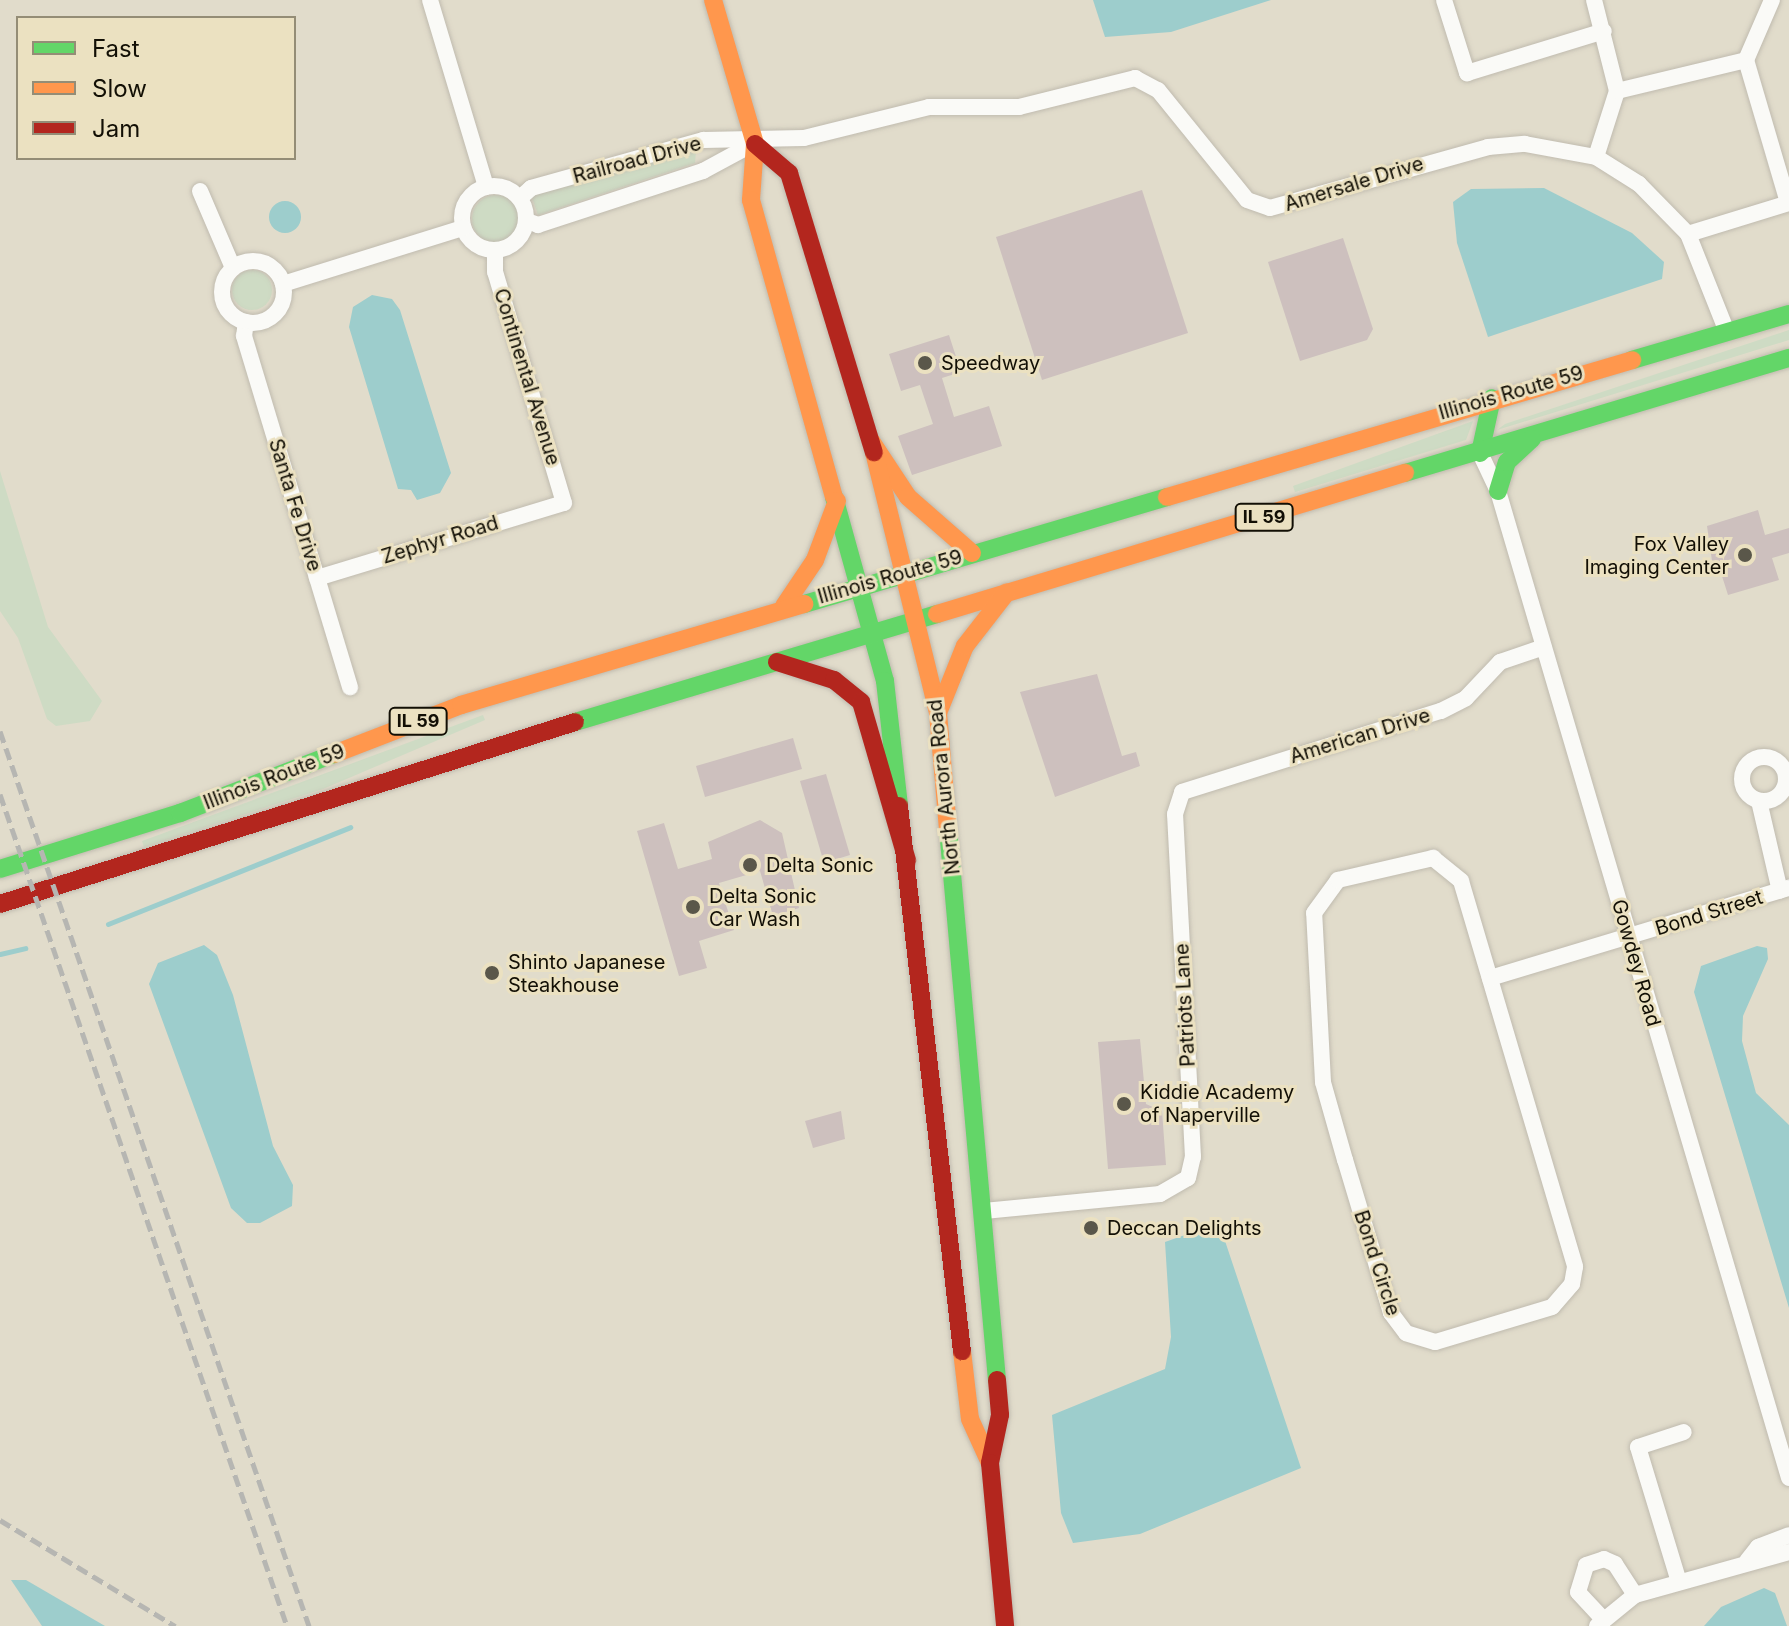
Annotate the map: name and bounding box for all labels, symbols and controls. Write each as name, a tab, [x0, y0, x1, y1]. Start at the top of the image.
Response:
legend	[16, 16, 296, 160]
text: Fast	[92, 34, 140, 63]
text: Slow	[92, 74, 147, 103]
text: Jam	[92, 114, 140, 143]
street label: Railroad Drive	[570, 131, 704, 189]
street label: Amersale Drive	[1282, 151, 1426, 217]
street label: Continental Avenue	[489, 286, 565, 468]
place label: Speedway	[941, 351, 1040, 375]
marker: Speedway	[916, 354, 934, 372]
street label: Illinois Route 59	[1436, 361, 1586, 425]
street label: Santa Fe Drive	[263, 436, 327, 574]
road number: IL 59	[1234, 503, 1294, 531]
street label: Zephyr Road	[379, 511, 501, 569]
place label: Fox Valley Imaging Center	[1584, 532, 1729, 579]
street label: Illinois Route 59	[815, 545, 965, 609]
marker: Fox Valley Imaging Center	[1736, 546, 1754, 564]
street label: North Aurora Road	[923, 698, 965, 876]
street label: American Drive	[1287, 703, 1433, 769]
road number: IL 59	[388, 707, 448, 735]
street label: Illinois Route 59	[200, 739, 348, 815]
place label: Delta Sonic	[766, 853, 874, 877]
marker: Delta Sonic	[741, 856, 759, 874]
place label: Delta Sonic Car Wash	[709, 884, 817, 931]
street label: Bond Street	[1652, 885, 1766, 941]
street label: Gowdey Road	[1606, 897, 1666, 1029]
marker: Delta Sonic Car Wash	[684, 898, 702, 916]
street label: Patriots Lane	[1170, 943, 1200, 1067]
place label: Shinto Japanese Steakhouse	[508, 950, 665, 997]
marker: Shinto Japanese Steakhouse	[483, 964, 501, 982]
place label: Kiddie Academy of Naperville	[1140, 1080, 1294, 1127]
marker: Kiddie Academy of Naperville	[1115, 1095, 1133, 1113]
street label: Bond Circle	[1349, 1207, 1405, 1319]
place label: Deccan Delights	[1107, 1216, 1262, 1240]
marker: Deccan Delights	[1082, 1219, 1100, 1237]

